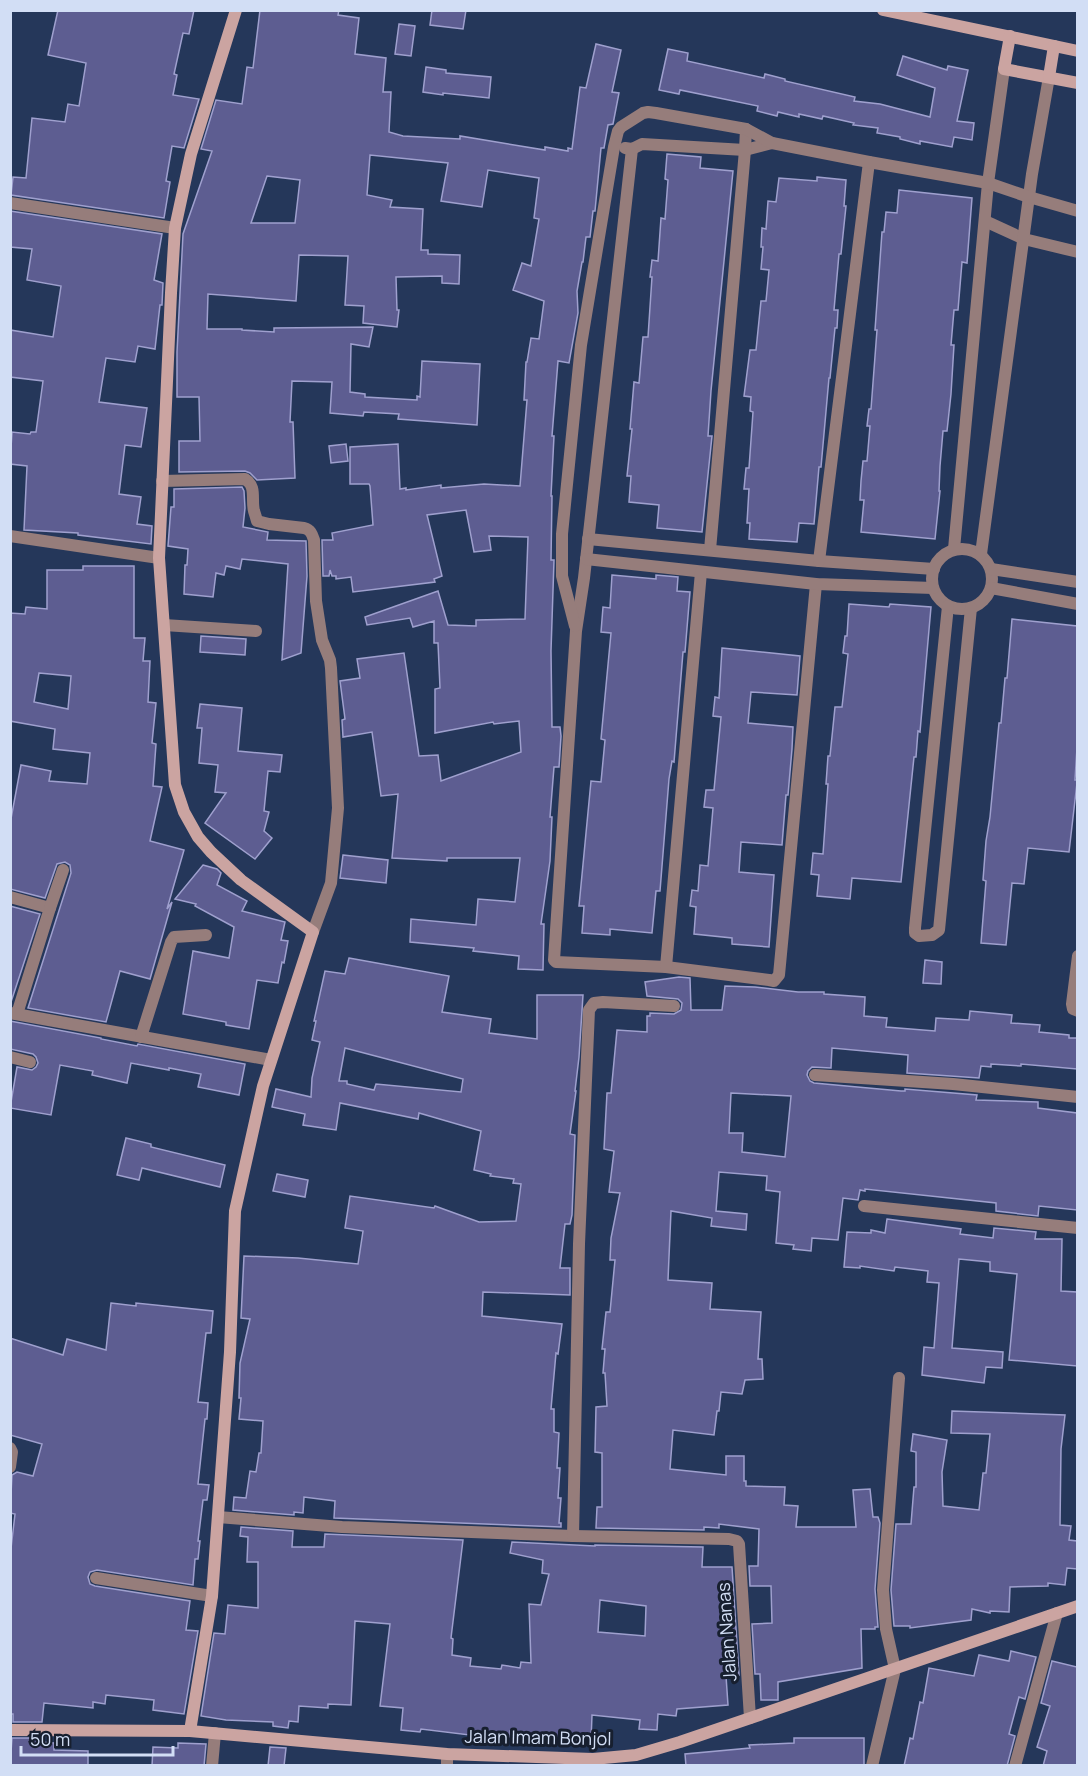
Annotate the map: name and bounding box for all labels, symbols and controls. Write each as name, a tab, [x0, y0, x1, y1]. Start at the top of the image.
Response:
street label: Jalan Nanas	[711, 1582, 741, 1682]
scale bar	[21, 1719, 172, 1757]
street label: Jalan Imam Bonjol	[464, 1724, 612, 1750]
text: 50 m	[30, 1727, 70, 1751]

